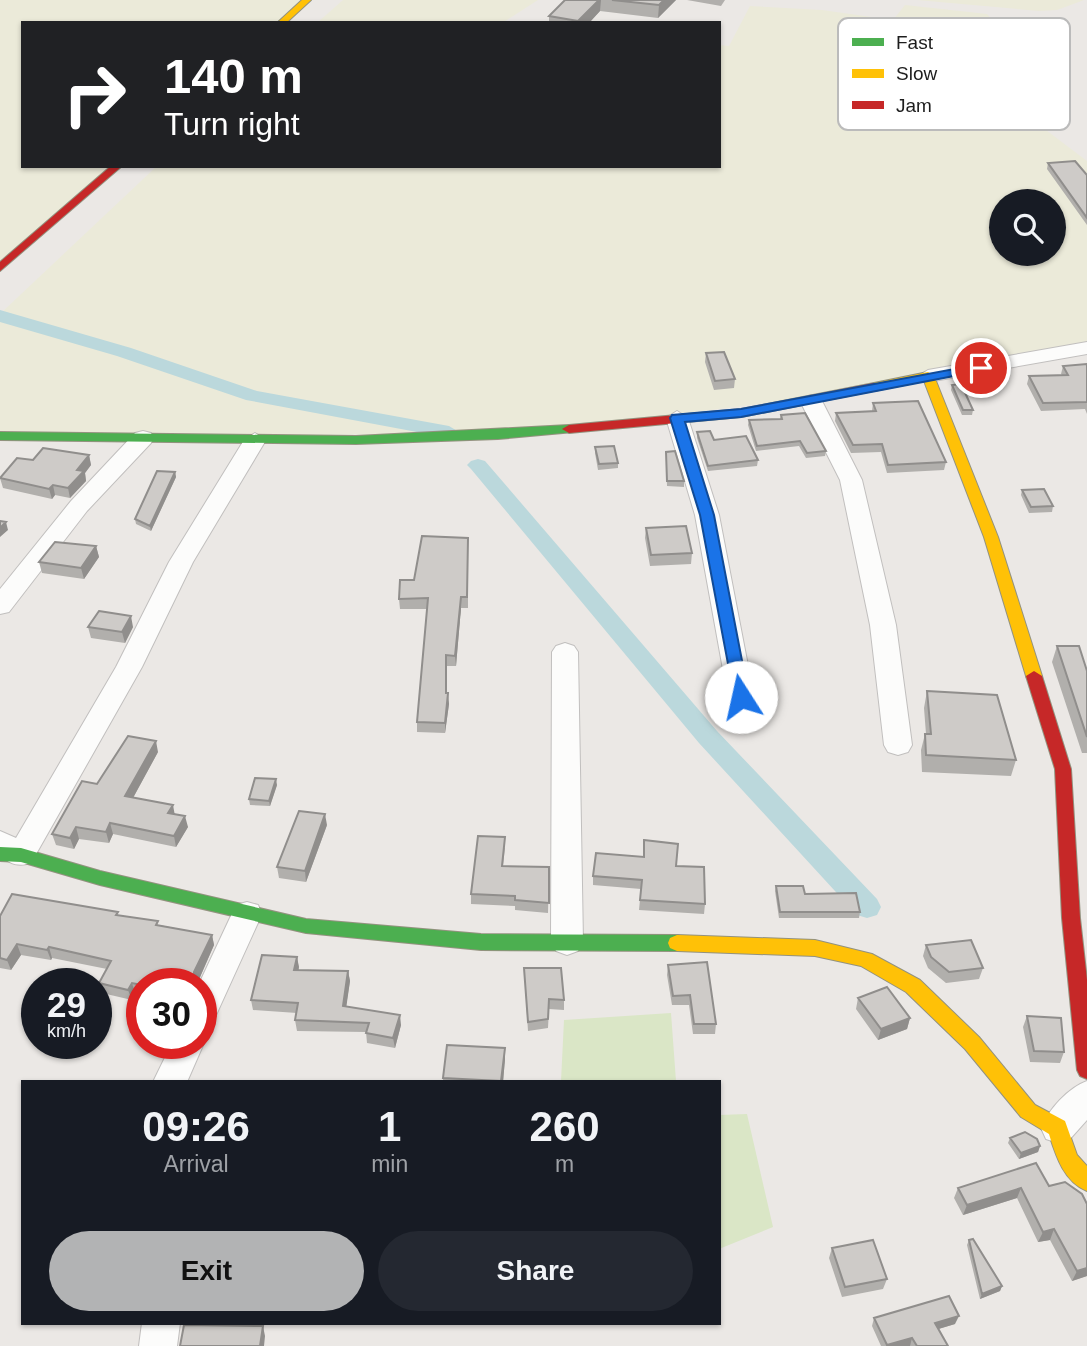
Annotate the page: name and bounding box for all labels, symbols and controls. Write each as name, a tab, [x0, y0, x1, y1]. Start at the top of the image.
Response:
legend	[838, 18, 1070, 130]
text: Fast	[896, 32, 934, 53]
icon: right	[49, 49, 140, 140]
text: 140 m	[164, 49, 303, 103]
text: Slow	[896, 63, 937, 84]
text: Jam	[896, 95, 932, 116]
text: Turn right	[164, 106, 300, 142]
map controls	[989, 189, 1066, 266]
button: search	[989, 189, 1066, 266]
pin	[951, 338, 1011, 398]
icon: arrive	[962, 349, 1000, 387]
position arrow	[704, 660, 778, 734]
speed limit sign: 30	[126, 968, 217, 1059]
text: 29	[47, 985, 86, 1024]
text: km/h	[47, 1021, 86, 1041]
text: 09:26	[142, 1103, 250, 1150]
text: 1	[378, 1103, 401, 1150]
text: 260	[530, 1103, 600, 1150]
text: Arrival	[163, 1151, 229, 1177]
text: min	[371, 1151, 408, 1177]
text: m	[555, 1151, 574, 1177]
button: Exit	[49, 1231, 364, 1311]
button: Share	[378, 1231, 693, 1311]

